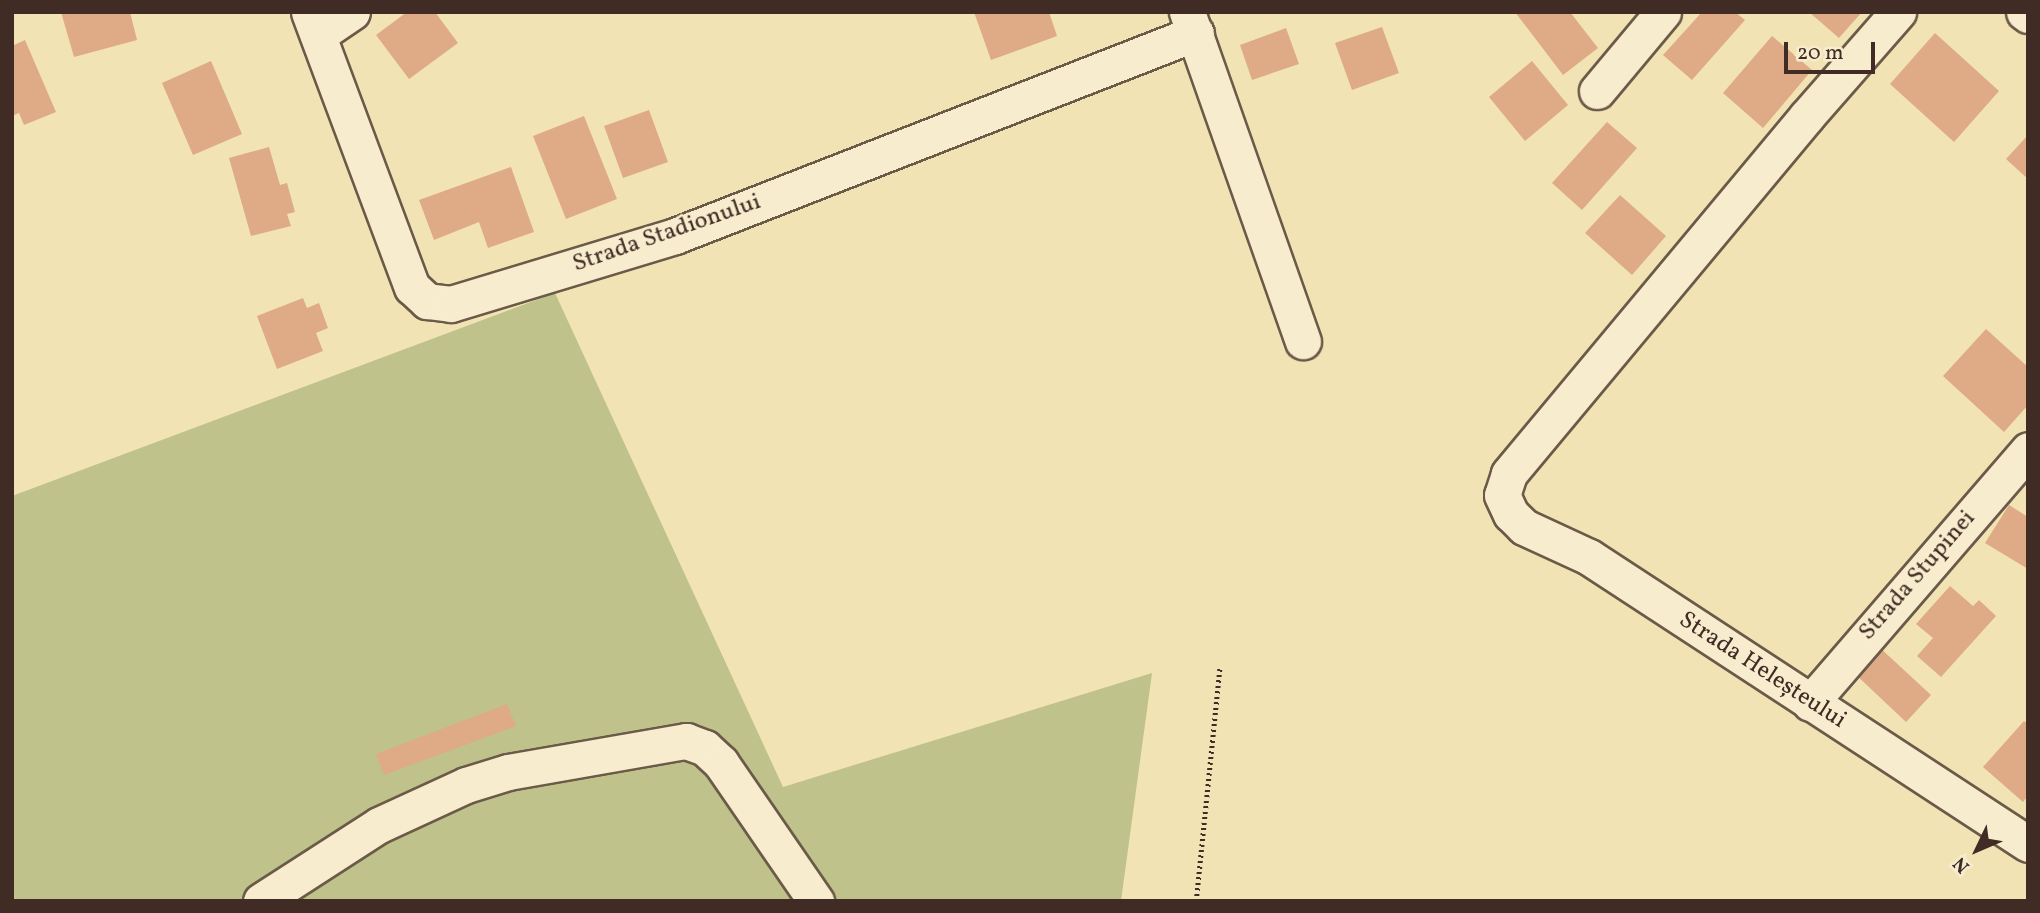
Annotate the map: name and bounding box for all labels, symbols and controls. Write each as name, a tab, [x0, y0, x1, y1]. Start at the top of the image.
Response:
scale bar	[1788, 28, 1879, 72]
text: 20 m	[1797, 39, 1843, 68]
street label: Strada Stadionului	[569, 188, 765, 280]
street label: Strada Stupinei	[1854, 505, 1982, 647]
street label: Strada Heleșteului	[1673, 606, 1851, 736]
north arrow	[1942, 815, 2012, 885]
text: N	[1948, 851, 1976, 879]

